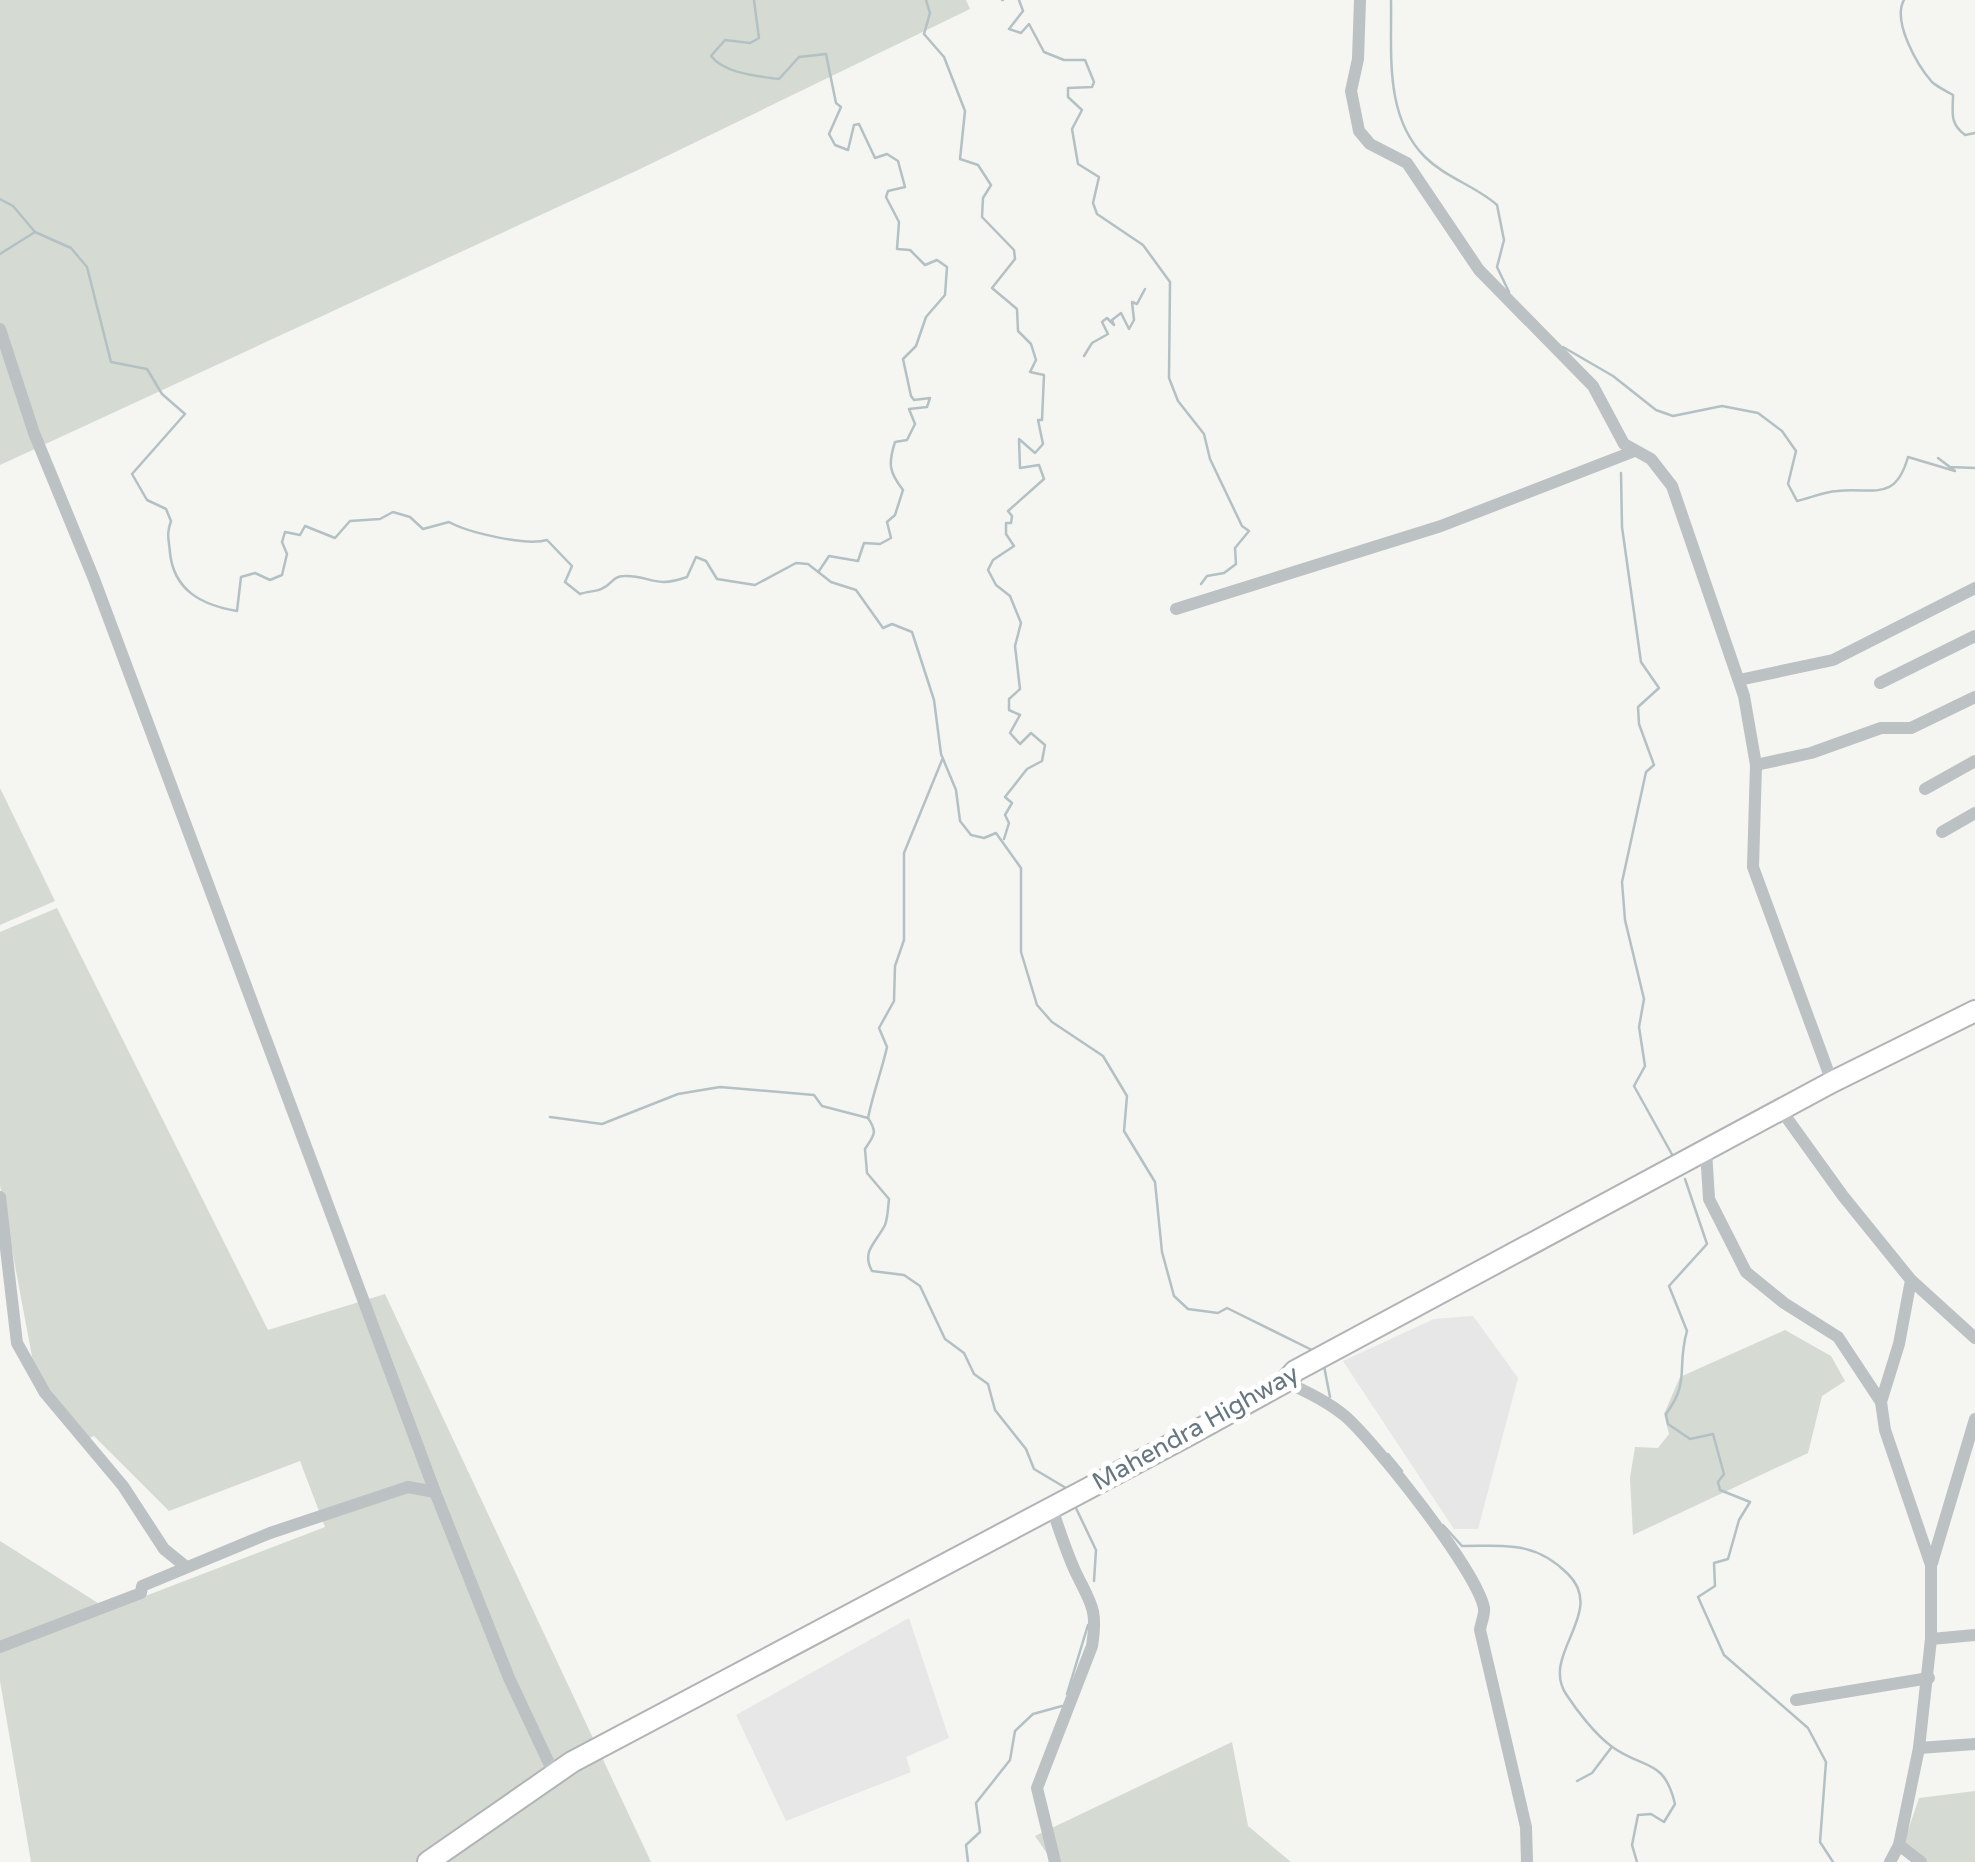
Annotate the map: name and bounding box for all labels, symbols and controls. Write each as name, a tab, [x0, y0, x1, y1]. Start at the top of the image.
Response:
street label: Mahendra Highway	[1087, 1359, 1304, 1497]

